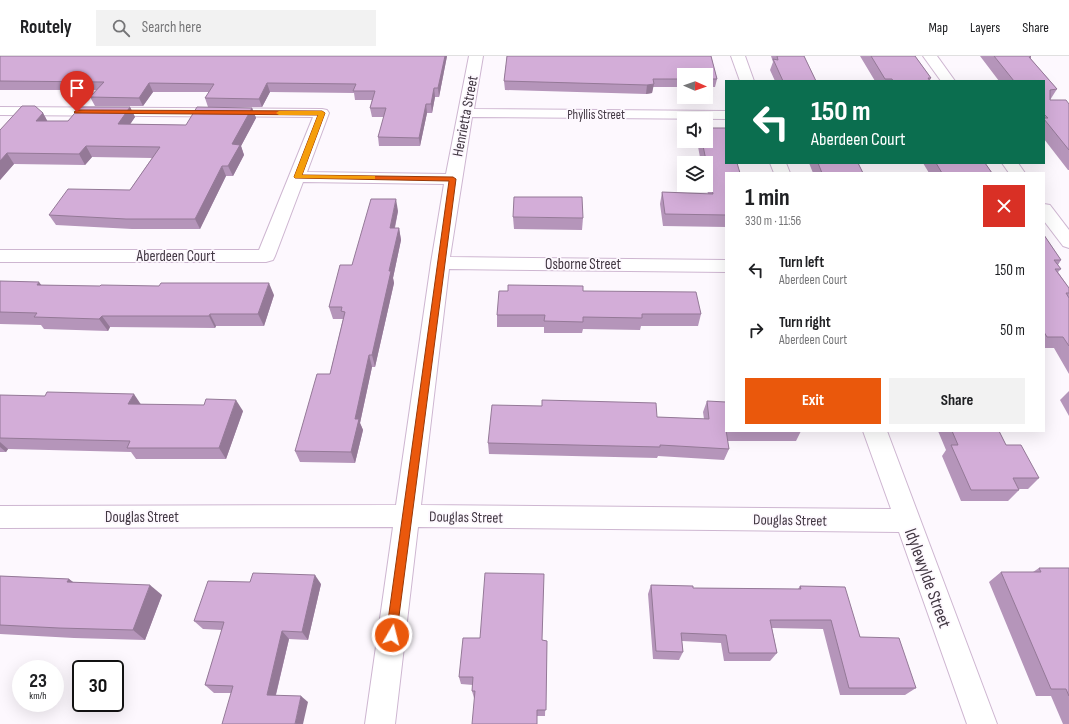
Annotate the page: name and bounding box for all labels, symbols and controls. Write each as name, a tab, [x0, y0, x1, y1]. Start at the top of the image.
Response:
search box	[96, 10, 376, 46]
text: Routely	[20, 16, 72, 39]
icon: search	[110, 17, 132, 39]
text: Search here	[142, 18, 201, 37]
text: Map	[928, 19, 948, 36]
text: Layers	[970, 19, 1000, 36]
text: Share	[1022, 19, 1049, 36]
north arrow	[677, 68, 713, 104]
map controls	[677, 68, 713, 192]
pin	[60, 71, 94, 112]
street label: Henrietta Street	[448, 74, 483, 158]
icon: arrive	[66, 77, 88, 99]
text: 150 m	[811, 95, 871, 128]
icon: left	[745, 96, 797, 148]
street label: Phyllis Street	[567, 107, 625, 123]
button: sound	[677, 112, 713, 148]
text: Aberdeen Court	[811, 129, 906, 150]
button: layers	[677, 156, 713, 192]
text: 1 min	[745, 183, 790, 212]
button: close	[983, 185, 1025, 227]
text: 330 m · 11:56	[745, 213, 801, 229]
street label: Aberdeen Court	[136, 247, 216, 266]
text: Turn left	[779, 253, 824, 272]
street label: Osborne Street	[545, 255, 621, 274]
icon: left	[745, 259, 767, 281]
text: 150 m	[995, 261, 1025, 280]
text: Aberdeen Court	[779, 272, 847, 288]
text: Turn right	[779, 313, 831, 332]
icon: right	[745, 319, 767, 341]
text: 50 m	[1000, 321, 1025, 340]
text: Aberdeen Court	[779, 332, 847, 348]
button: Exit	[745, 378, 881, 424]
button: Share	[889, 378, 1025, 424]
street label: Douglas Street	[429, 507, 503, 528]
street label: Douglas Street	[105, 508, 179, 527]
street label: Douglas Street	[753, 510, 827, 531]
street label: Idylewylde Street	[900, 525, 955, 631]
position arrow	[371, 614, 413, 656]
speed limit sign: 30	[72, 660, 124, 712]
text: 23	[29, 669, 47, 693]
text: km/h	[29, 690, 47, 702]

